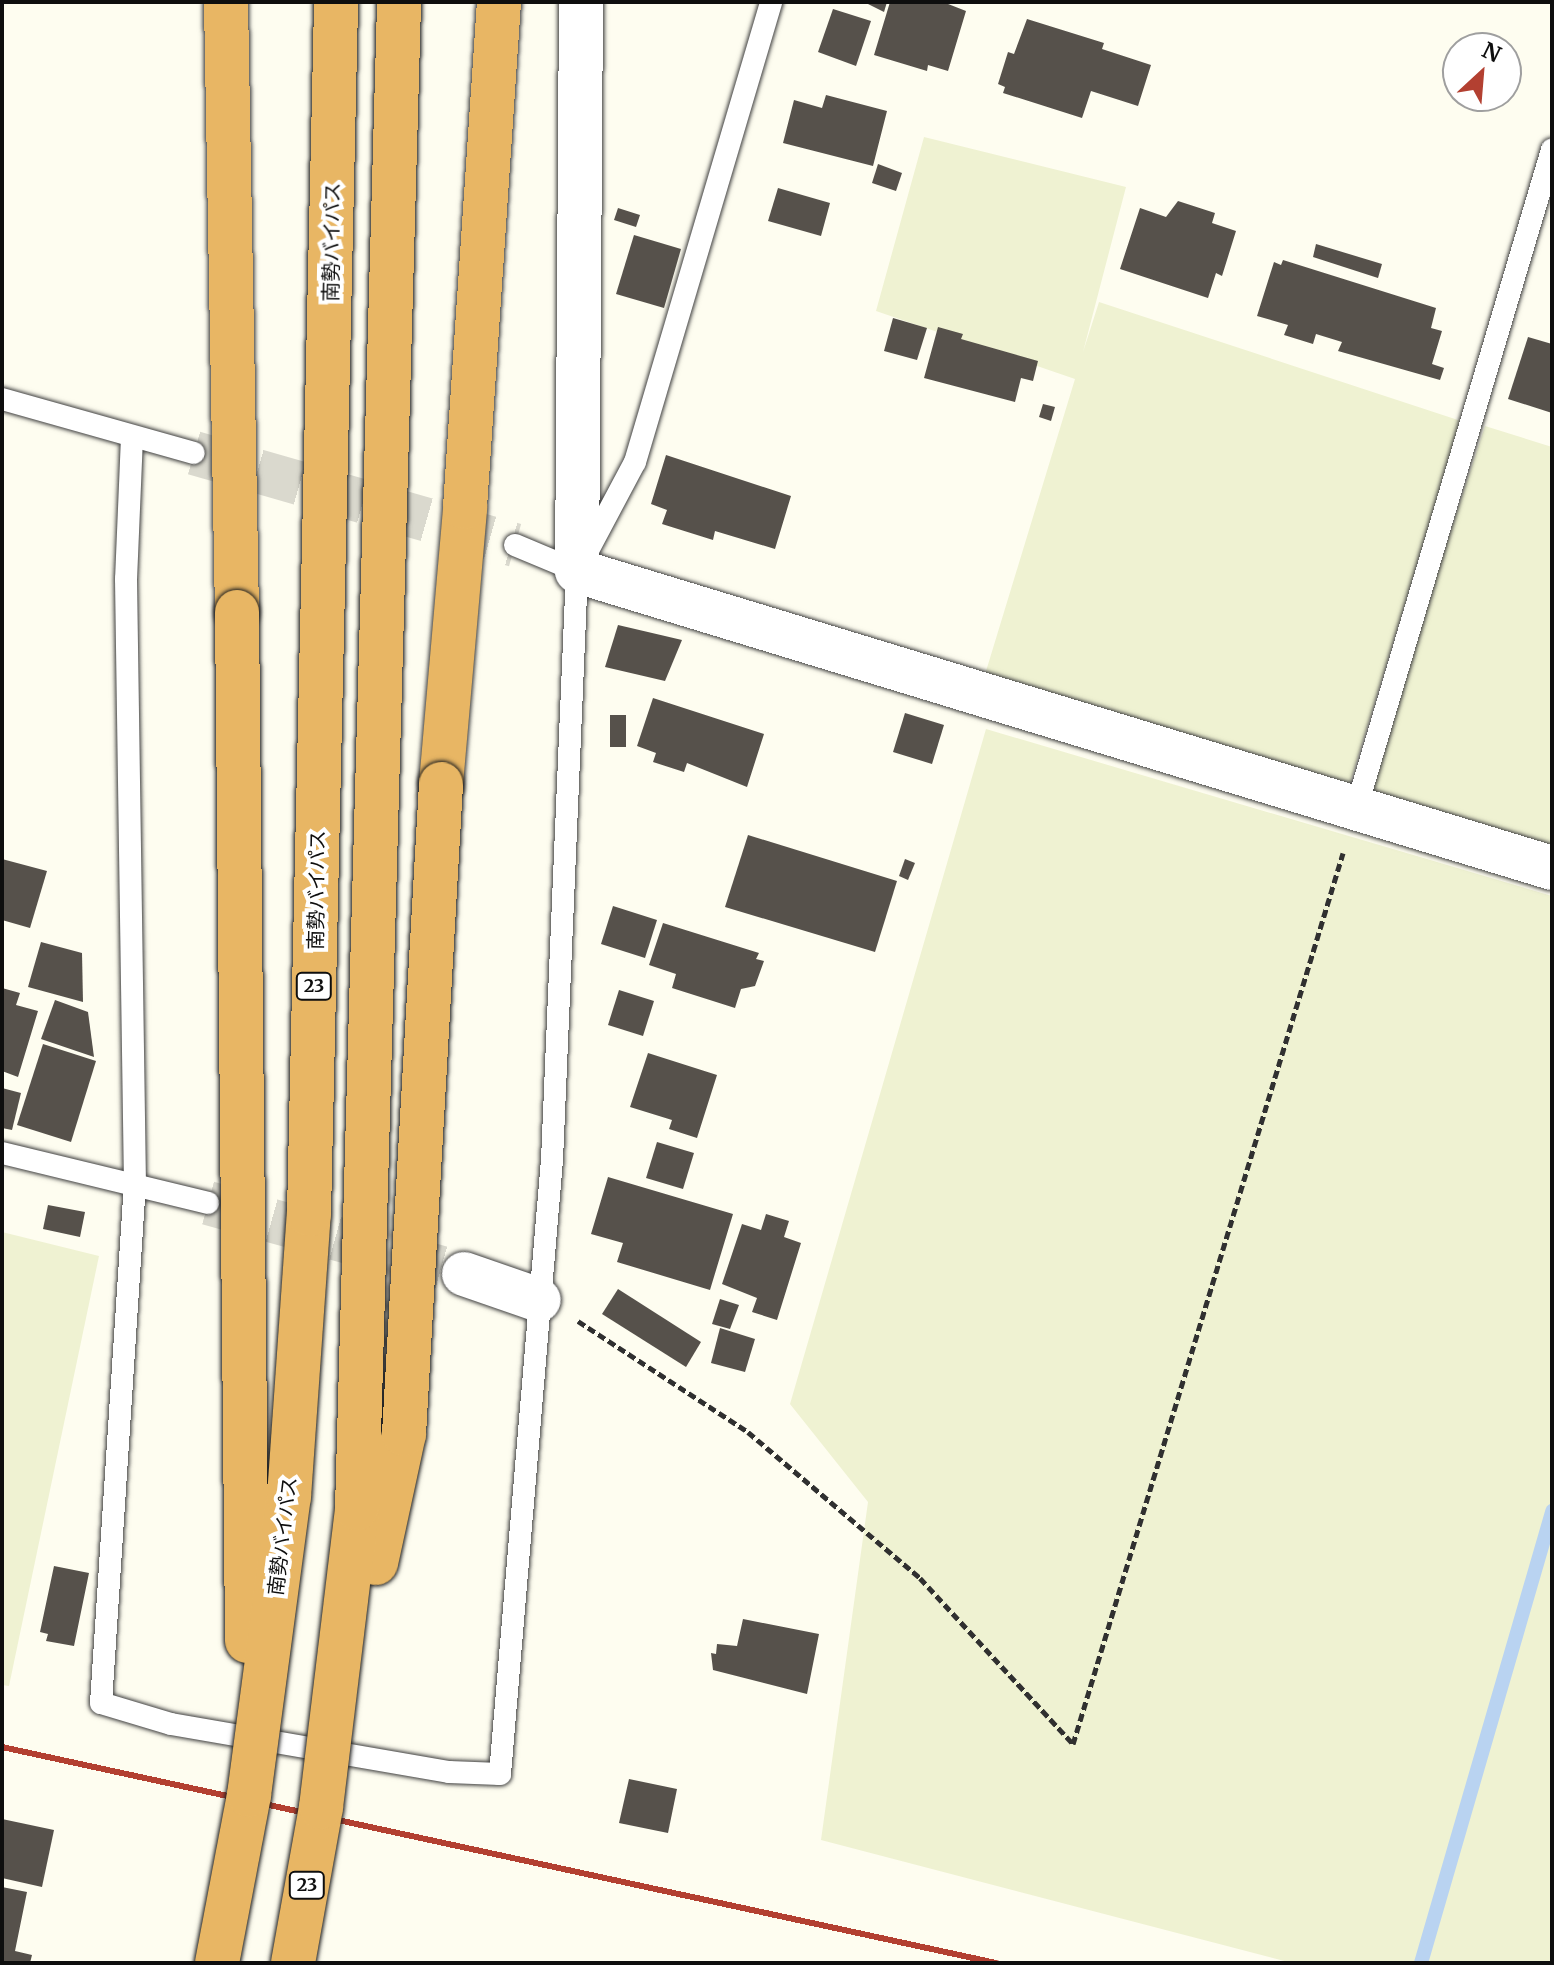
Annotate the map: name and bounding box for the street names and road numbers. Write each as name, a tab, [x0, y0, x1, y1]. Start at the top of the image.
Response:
street label: 南勢バイパス	[318, 182, 344, 302]
street label: 南勢バイパス	[303, 830, 329, 950]
road number: 23	[294, 972, 334, 1000]
street label: 南勢バイパス	[263, 1475, 301, 1597]
road number: 23	[287, 1871, 327, 1899]

